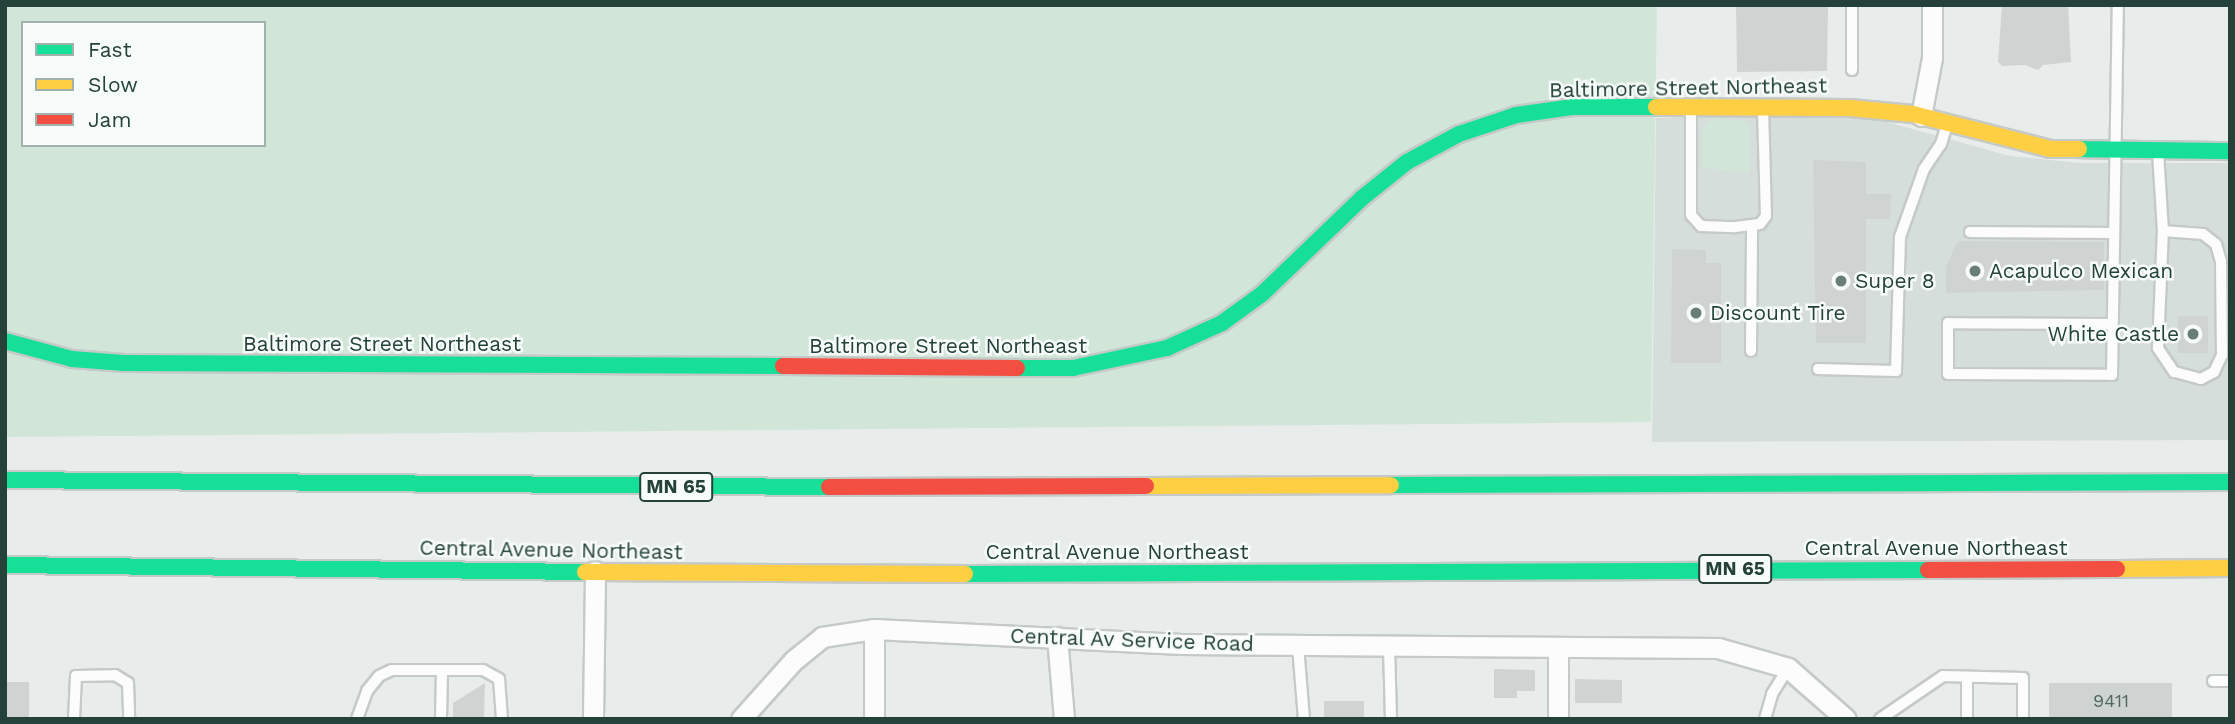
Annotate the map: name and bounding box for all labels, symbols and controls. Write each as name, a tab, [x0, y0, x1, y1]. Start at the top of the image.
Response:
legend	[21, 21, 266, 147]
text: Fast	[88, 37, 132, 62]
text: Slow	[88, 72, 138, 97]
street label: Baltimore Street Northeast	[1549, 73, 1827, 103]
text: Jam	[88, 107, 131, 132]
place label: Acapulco Mexican	[1989, 258, 2173, 284]
marker: Acapulco Mexican	[1967, 263, 1983, 279]
place label: Super 8	[1855, 268, 1935, 294]
marker: Super 8	[1833, 273, 1849, 289]
place label: Discount Tire	[1710, 300, 1846, 326]
marker: Discount Tire	[1688, 305, 1704, 321]
place label: White Castle	[2047, 321, 2179, 347]
marker: White Castle	[2185, 326, 2201, 342]
street label: Baltimore Street Northeast	[243, 331, 521, 357]
street label: Baltimore Street Northeast	[809, 333, 1087, 359]
road number: MN 65	[638, 472, 714, 502]
street label: Central Avenue Northeast	[418, 535, 684, 565]
street label: Central Avenue Northeast	[1804, 535, 2068, 561]
street label: Central Avenue Northeast	[985, 539, 1249, 565]
road number: MN 65	[1696, 554, 1774, 584]
street label: Central Av Service Road	[1009, 623, 1255, 657]
house number: 9411	[2093, 690, 2129, 712]

